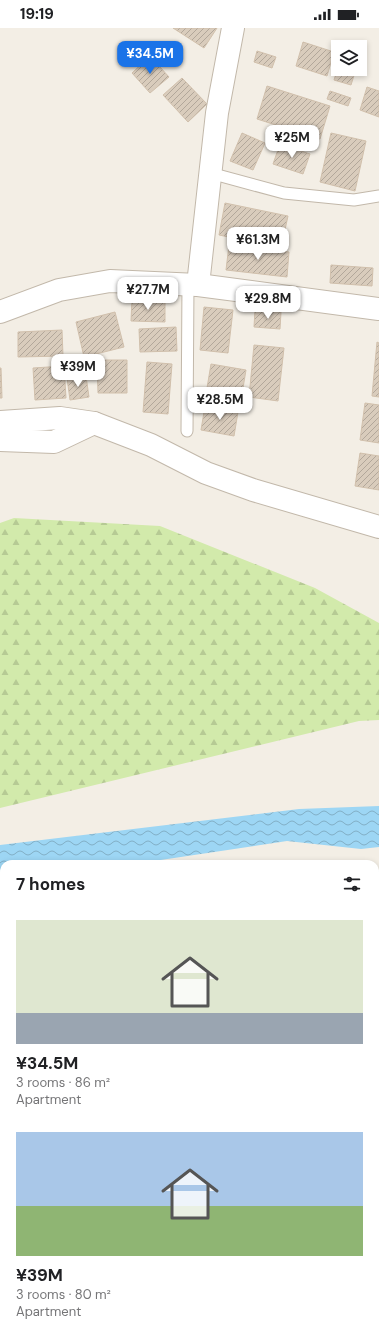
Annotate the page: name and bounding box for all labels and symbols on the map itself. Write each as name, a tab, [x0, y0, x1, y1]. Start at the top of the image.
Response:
pin: ¥34.5M	[117, 41, 183, 75]
pin: ¥25M	[268, 125, 316, 159]
pin: ¥61.3M	[225, 227, 291, 261]
pin: ¥27.7M	[115, 277, 181, 311]
pin: ¥29.8M	[235, 286, 301, 320]
pin: ¥39M	[54, 354, 102, 388]
pin: ¥28.5M	[187, 387, 253, 421]

